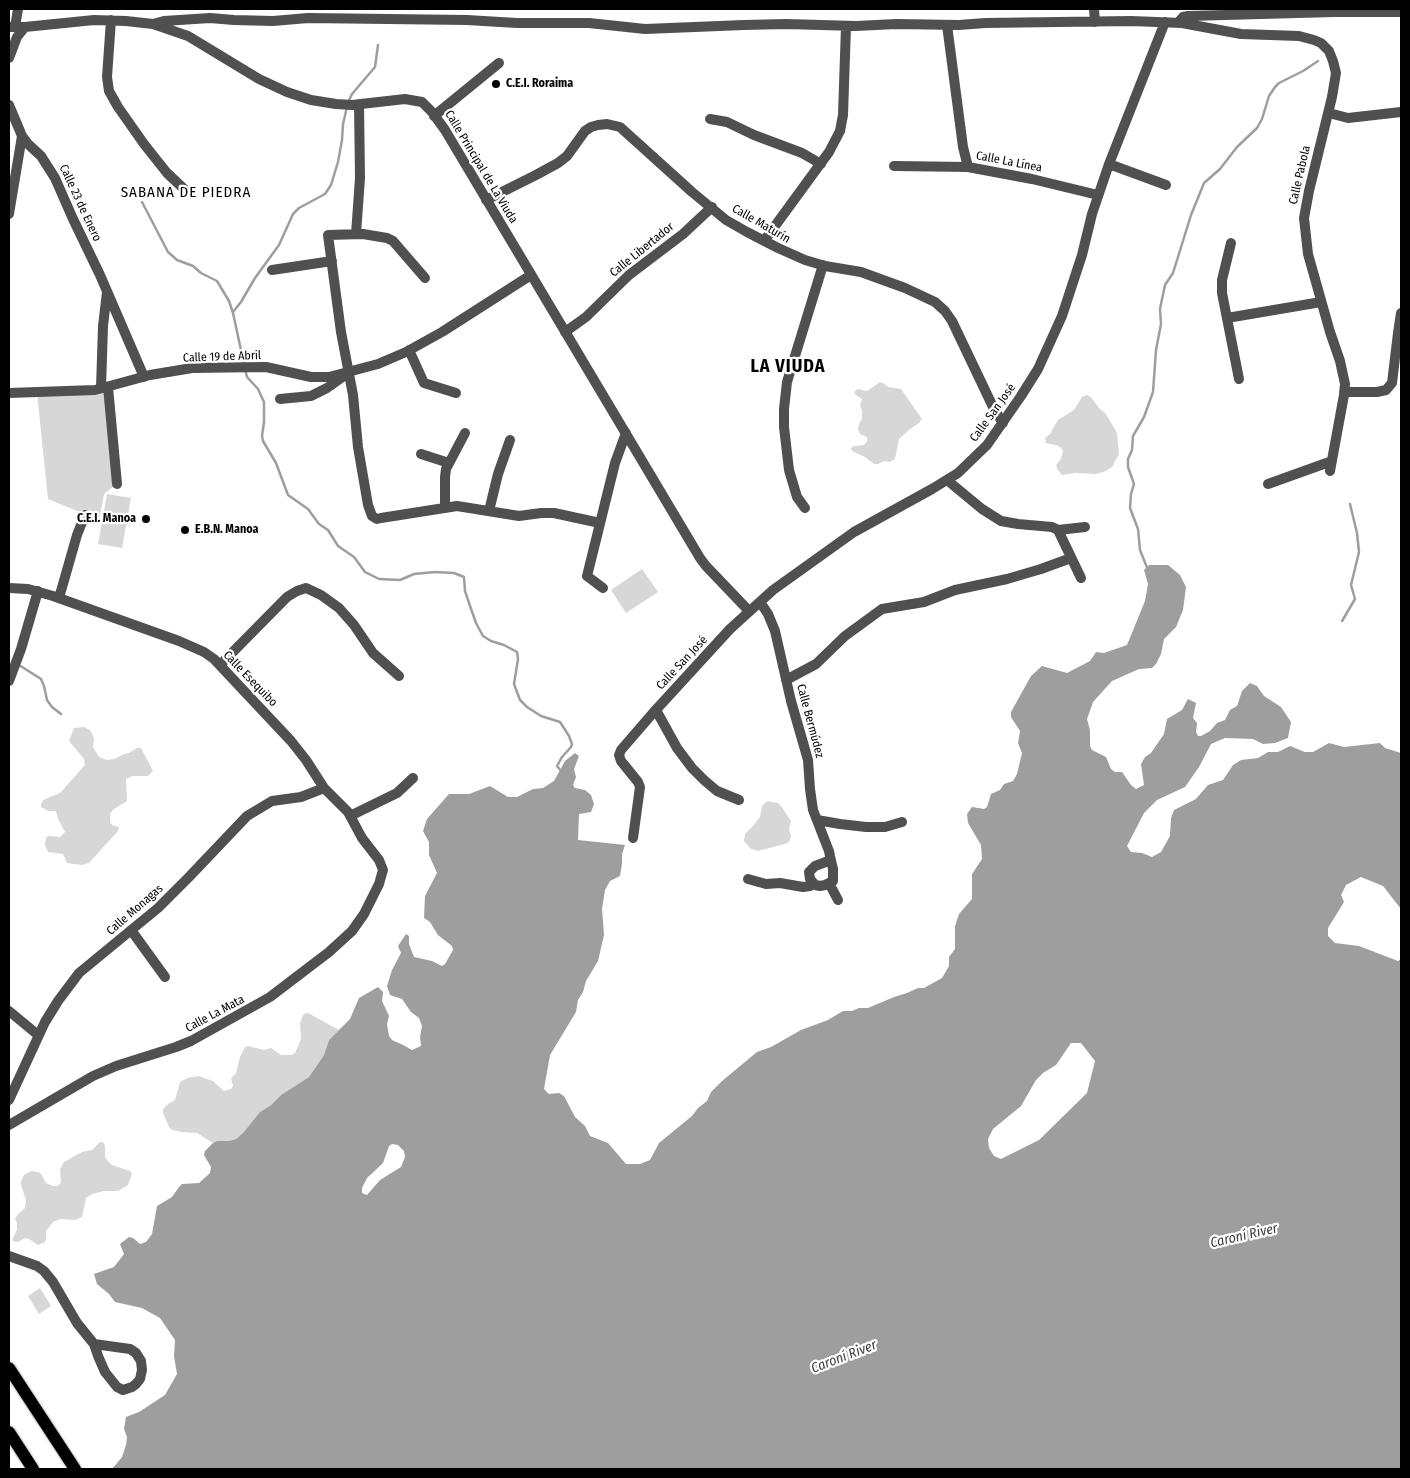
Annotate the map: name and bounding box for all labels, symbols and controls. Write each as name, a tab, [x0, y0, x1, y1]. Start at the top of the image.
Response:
place label: C.E.I. Roraima	[506, 77, 573, 91]
marker: C.E.I. Roraima	[490, 78, 502, 90]
street label: Calle Principal de La Viuda	[442, 108, 520, 226]
street label: Calle Pabola	[1286, 144, 1314, 206]
street label: Calle La Línea	[975, 149, 1043, 175]
street label: Calle 23 de Enero	[56, 162, 104, 244]
district label: SABANA DE PIEDRA	[119, 184, 253, 202]
street label: Calle Maturín	[729, 202, 793, 246]
street label: Calle Libertador	[607, 220, 677, 280]
street label: Calle 19 de Abril	[183, 348, 261, 366]
district label: LA VIUDA	[749, 356, 827, 378]
street label: Calle San José	[967, 381, 1019, 445]
place label: C.E.I. Manoa	[77, 512, 136, 526]
marker: C.E.I. Manoa	[140, 513, 152, 525]
place label: E.B.N. Manoa	[195, 523, 258, 537]
marker: E.B.N. Manoa	[179, 524, 191, 536]
street label: Calle San José	[653, 633, 711, 693]
street label: Calle Esequibo	[220, 648, 280, 710]
street label: Calle Bermúdez	[793, 682, 827, 760]
street label: Calle Monagas	[104, 882, 166, 938]
street label: Calle La Mata	[183, 992, 247, 1036]
water label: Caroní River	[1209, 1220, 1279, 1252]
water label: Caroní River	[809, 1337, 879, 1377]

